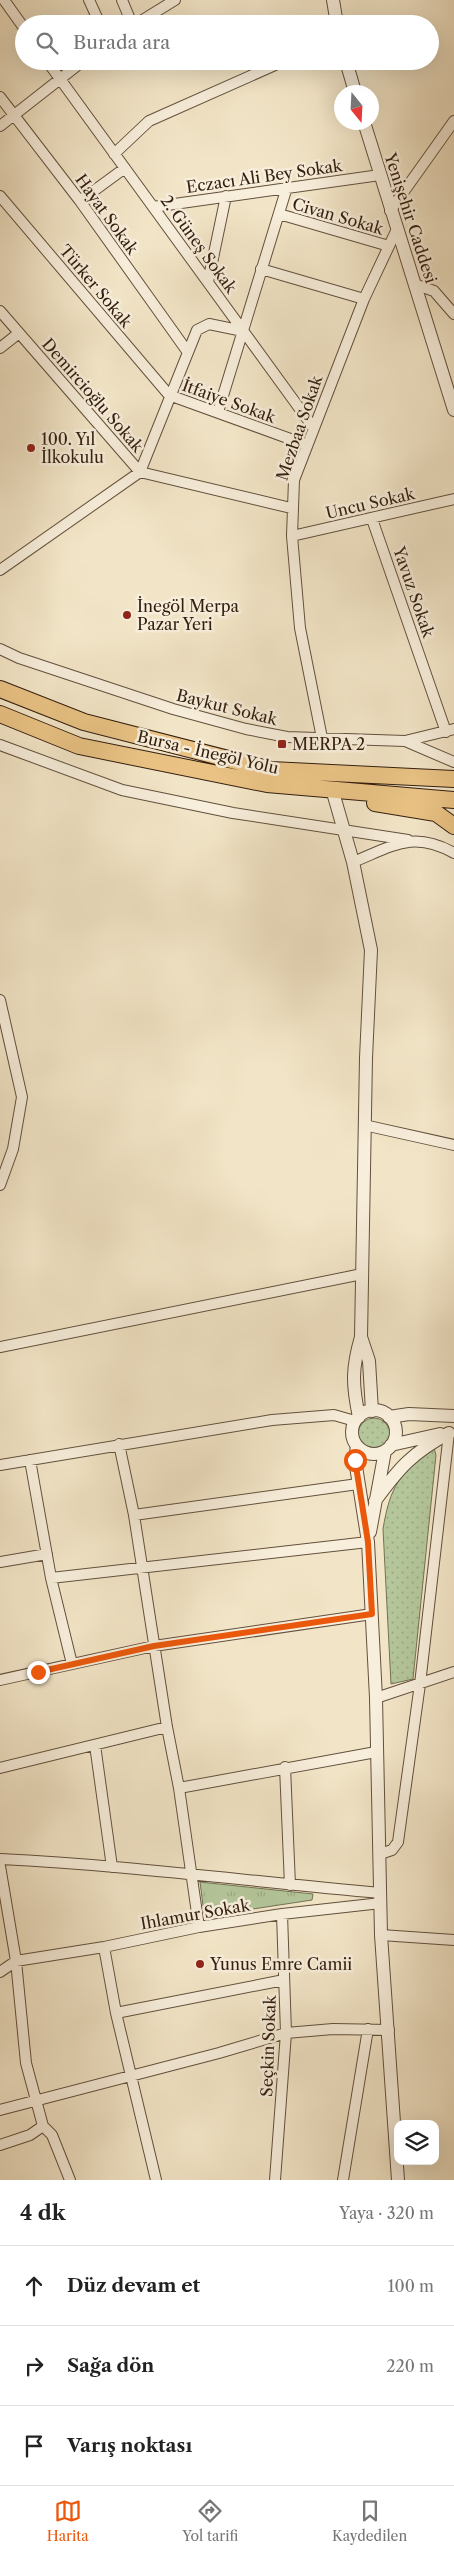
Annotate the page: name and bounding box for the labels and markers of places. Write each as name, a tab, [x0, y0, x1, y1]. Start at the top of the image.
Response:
place label: 100. Yıl İlkokulu	[41, 429, 104, 467]
marker: 100. Yıl İlkokulu	[25, 442, 37, 454]
place label: İnegöl Merpa Pazar Yeri	[137, 596, 240, 634]
marker: İnegöl Merpa Pazar Yeri	[121, 609, 133, 621]
place label: MERPA 2	[292, 734, 365, 754]
marker: MERPA 2	[276, 738, 288, 750]
place label: Yunus Emre Camii	[209, 1954, 352, 1974]
marker: Yunus Emre Camii	[194, 1958, 206, 1970]

